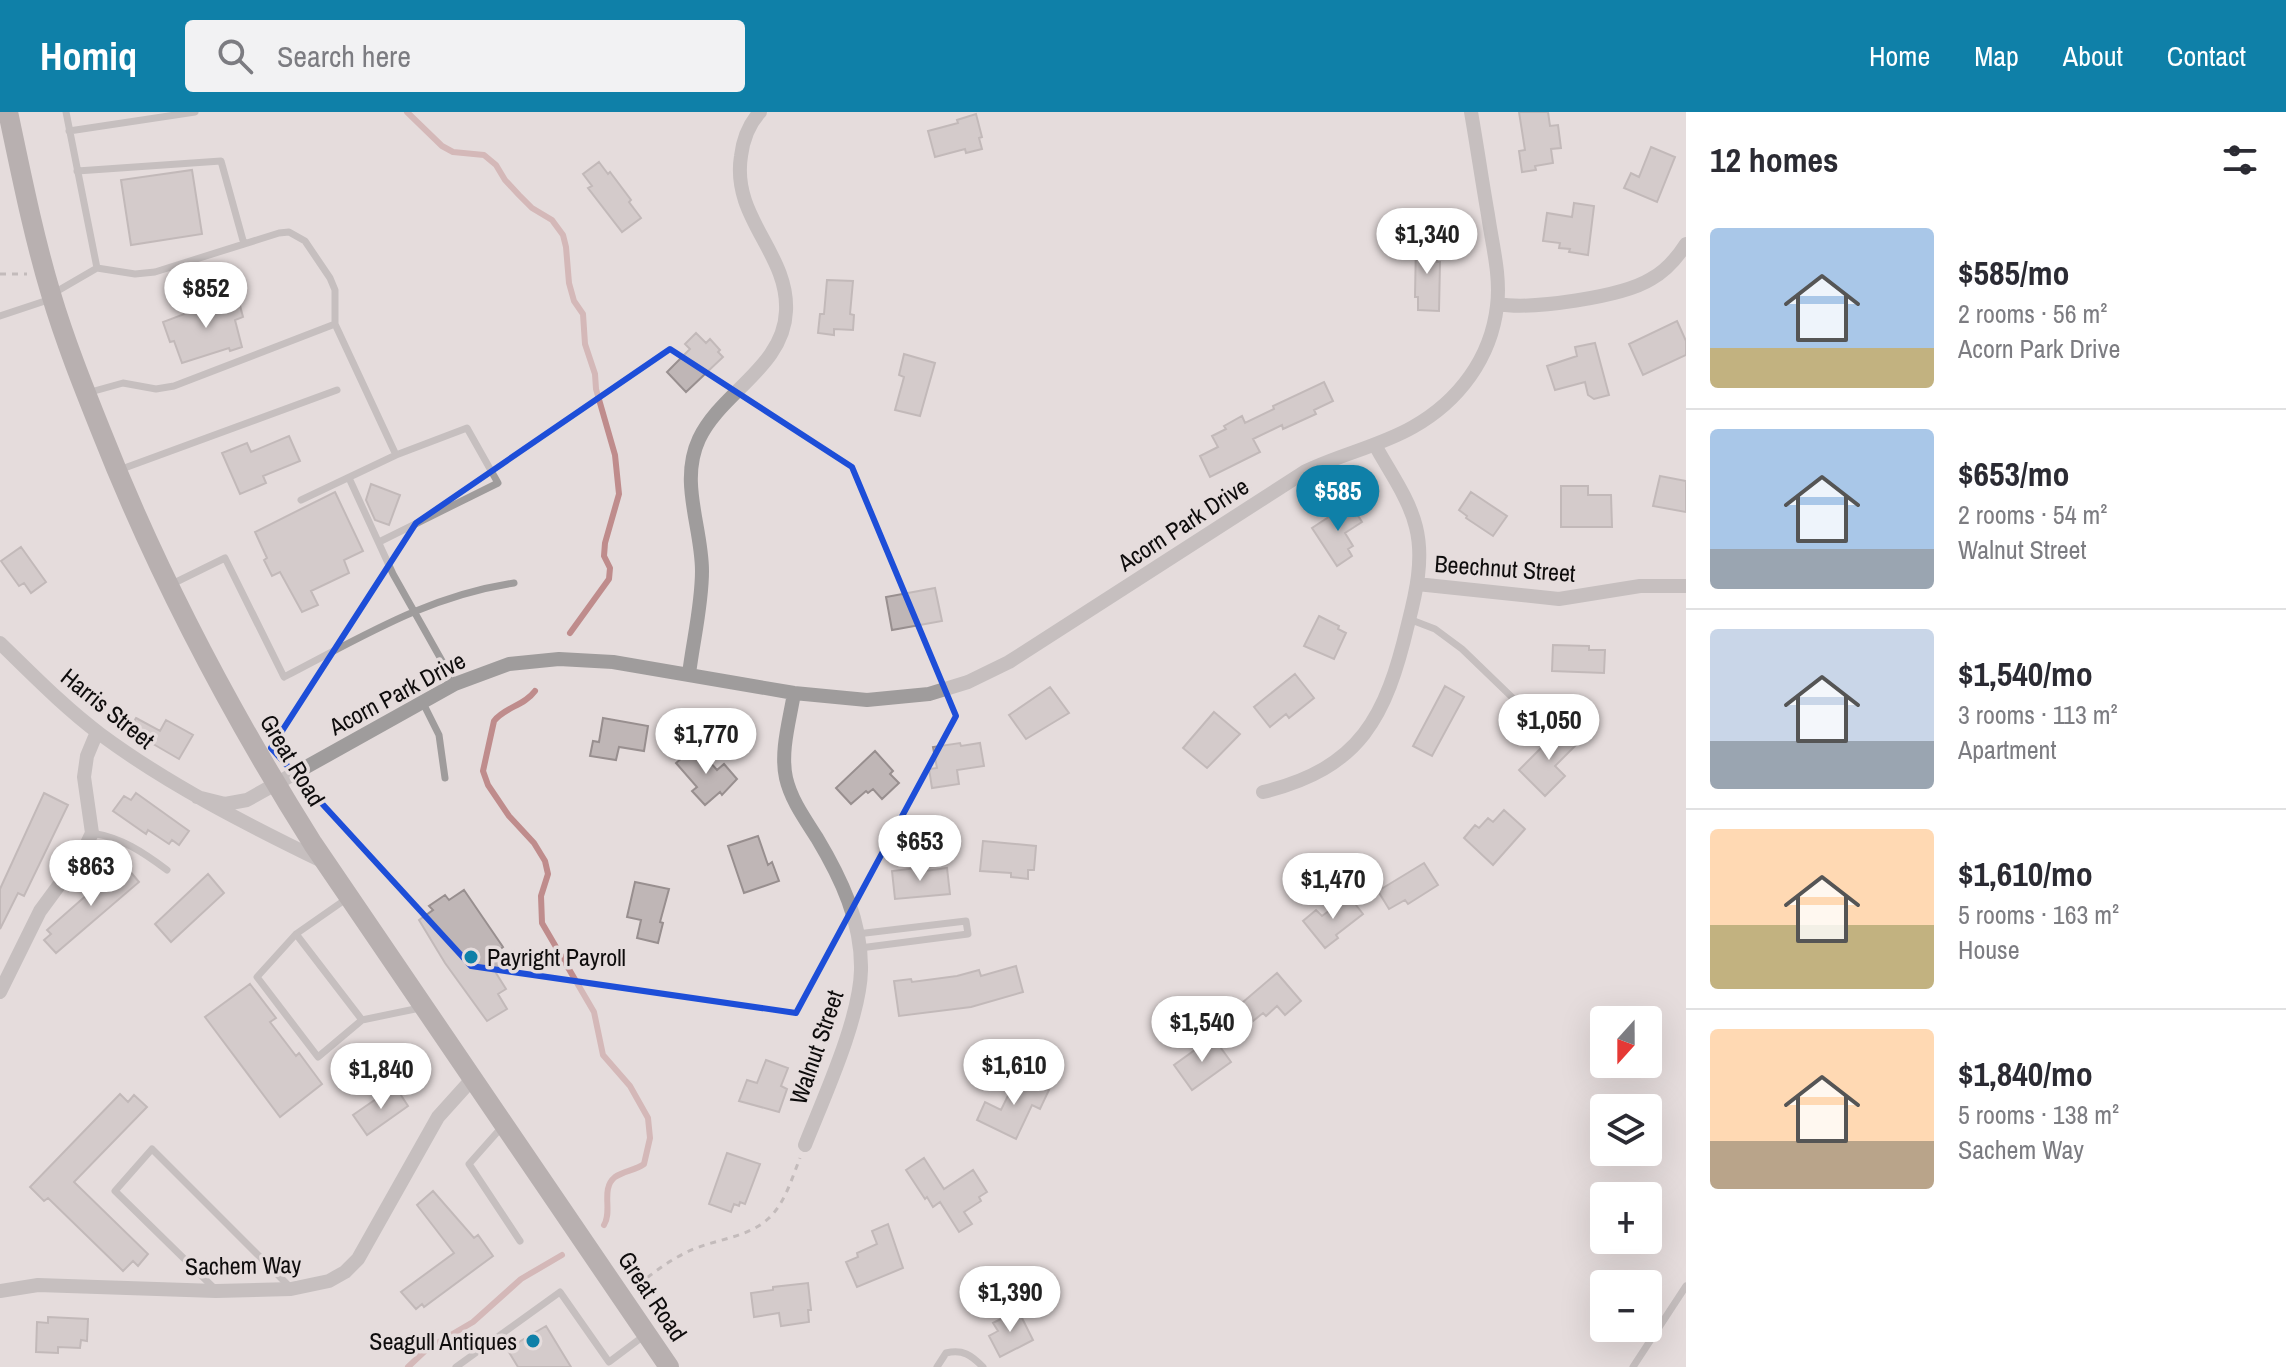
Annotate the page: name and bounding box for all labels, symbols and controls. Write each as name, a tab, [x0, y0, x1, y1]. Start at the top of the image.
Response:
search box	[185, 20, 745, 92]
text: Homiq	[40, 31, 137, 82]
icon: search	[213, 34, 257, 78]
text: Search here	[277, 36, 411, 76]
text: Home	[1869, 37, 1930, 75]
text: Map	[1974, 37, 2019, 75]
text: About	[2063, 37, 2123, 75]
text: Contact	[2167, 37, 2246, 75]
text: 12 homes	[1710, 137, 1839, 183]
icon: filters	[2218, 138, 2262, 182]
pin: $1,340	[1362, 208, 1492, 276]
text: $1,340	[1394, 216, 1460, 251]
text: $585/mo	[1958, 250, 2070, 296]
icon: home	[1774, 260, 1870, 356]
pin: $852	[159, 262, 253, 330]
text: $852	[182, 270, 230, 305]
text: 2 rooms · 56 m²	[1958, 296, 2107, 331]
text: Acorn Park Drive	[1958, 331, 2120, 366]
text: $653/mo	[1958, 451, 2070, 497]
icon: home	[1774, 461, 1870, 557]
pin: $585	[1291, 465, 1385, 533]
street label: Acorn Park Drive	[1111, 470, 1255, 579]
text: $585	[1314, 473, 1362, 508]
text: 2 rooms · 54 m²	[1958, 497, 2107, 532]
text: Walnut Street	[1958, 532, 2086, 567]
street label: Beechnut Street	[1433, 547, 1577, 589]
street label: Acorn Park Drive	[322, 644, 471, 743]
text: $1,540/mo	[1958, 651, 2093, 697]
street label: Harris Street	[55, 660, 162, 756]
icon: home	[1774, 661, 1870, 757]
pin: $1,050	[1484, 694, 1614, 762]
text: 3 rooms · 113 m²	[1958, 697, 2118, 732]
text: $1,050	[1516, 702, 1582, 737]
street label: Great Road	[253, 708, 333, 812]
pin: $1,770	[641, 708, 771, 776]
text: $1,770	[673, 716, 739, 751]
text: Apartment	[1958, 732, 2056, 767]
pin: $653	[873, 815, 967, 883]
text: $653	[896, 823, 944, 858]
pin: $863	[44, 840, 138, 908]
text: $863	[67, 848, 115, 883]
text: $1,610/mo	[1958, 851, 2093, 897]
pin: $1,470	[1268, 853, 1398, 921]
text: $1,470	[1300, 861, 1366, 896]
icon: home	[1774, 861, 1870, 957]
text: 5 rooms · 163 m²	[1958, 897, 2119, 932]
text: House	[1958, 932, 2020, 967]
place label: Payright Payroll	[487, 941, 626, 973]
marker: Payright Payroll	[462, 948, 480, 966]
street label: Walnut Street	[782, 985, 851, 1108]
pin: $1,540	[1137, 996, 1267, 1064]
text: $1,540	[1169, 1004, 1235, 1039]
north arrow	[1590, 1006, 1662, 1078]
map controls	[1590, 1006, 1662, 1342]
pin: $1,610	[949, 1039, 1079, 1107]
pin: $1,840	[316, 1043, 446, 1111]
text: $1,610	[981, 1047, 1047, 1082]
text: $1,840	[348, 1051, 414, 1086]
text: $1,840/mo	[1958, 1051, 2093, 1097]
icon: home	[1774, 1061, 1870, 1157]
button: layers	[1590, 1094, 1662, 1166]
text: 5 rooms · 138 m²	[1958, 1097, 2119, 1132]
text: Sachem Way	[1958, 1132, 2084, 1167]
button: +	[1590, 1182, 1662, 1254]
street label: Great Road	[611, 1245, 695, 1347]
street label: Sachem Way	[185, 1248, 302, 1282]
pin: $1,390	[945, 1266, 1075, 1334]
button: −	[1590, 1270, 1662, 1342]
text: $1,390	[977, 1274, 1043, 1309]
place label: Seagull Antiques	[369, 1325, 517, 1357]
marker: Seagull Antiques	[524, 1332, 542, 1350]

